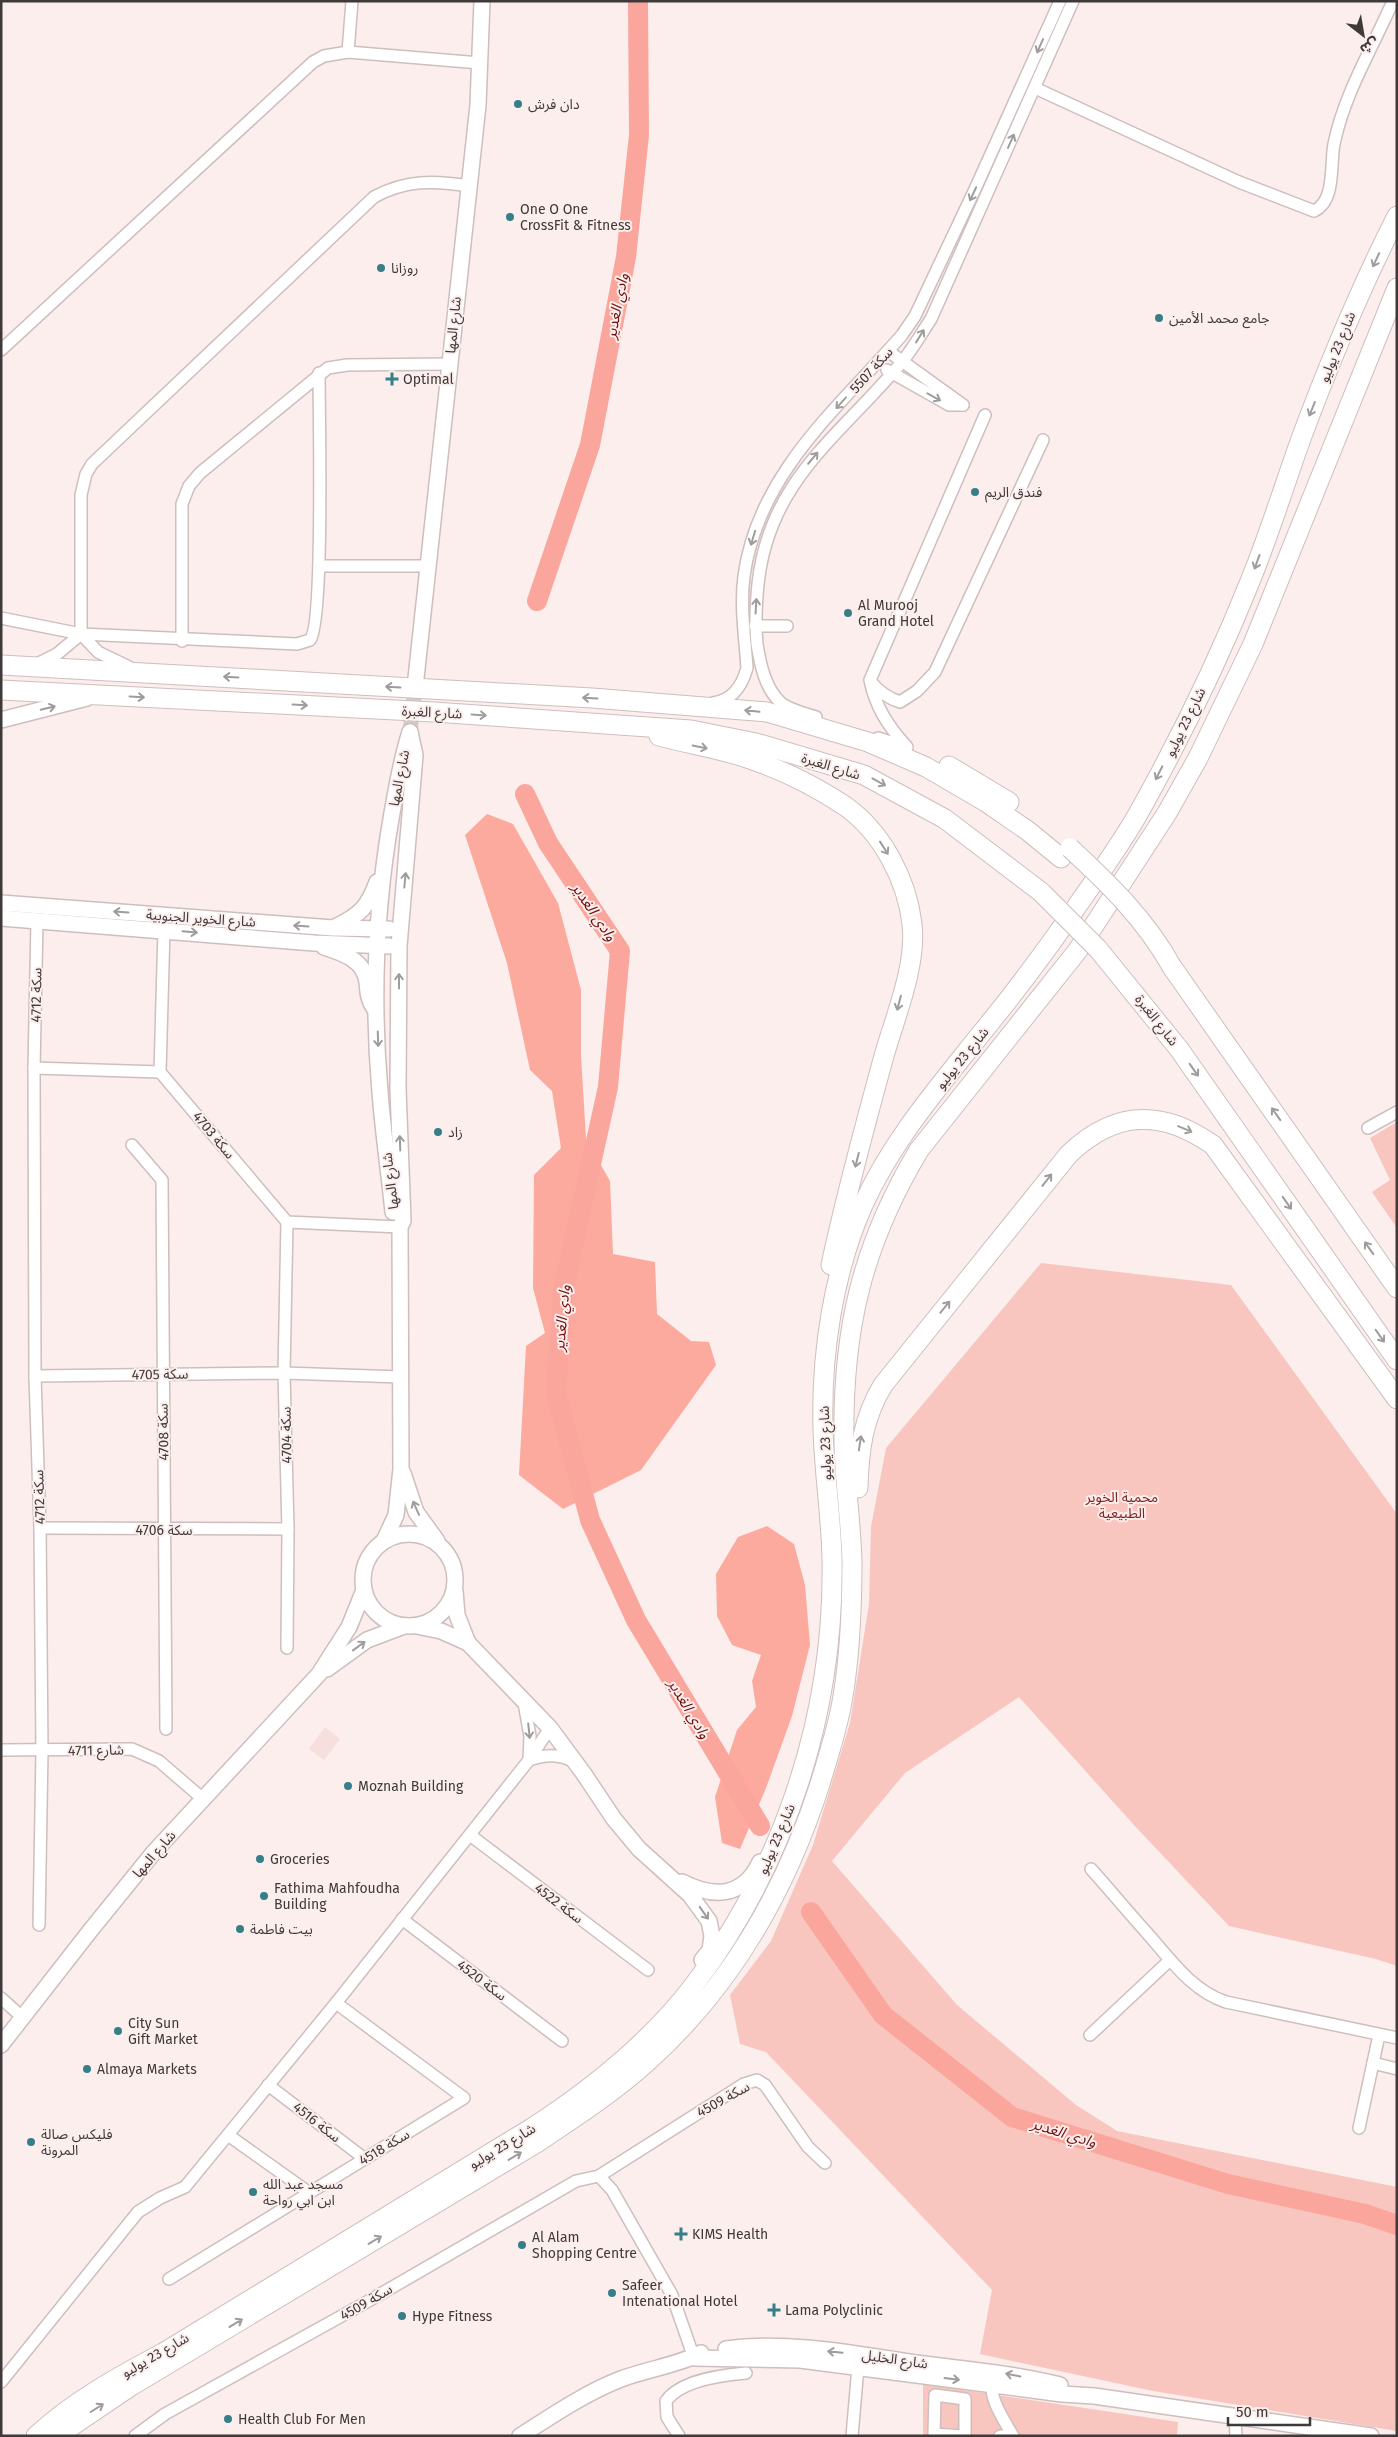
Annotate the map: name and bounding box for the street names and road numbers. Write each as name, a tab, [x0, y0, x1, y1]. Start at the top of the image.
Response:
street label: شارع المها	[442, 296, 467, 355]
street label: شارع 23 يوليو	[1316, 309, 1361, 386]
street label: سكة 5507	[846, 344, 897, 397]
street label: شارع 23 يوليو	[1161, 685, 1211, 760]
street label: شارع الغبرة	[401, 702, 463, 725]
street label: شارع المها	[386, 748, 415, 808]
street label: شارع الغبرة	[799, 749, 862, 785]
street label: شارع الخوير الجنوبية	[145, 906, 256, 933]
street label: سكة 4712	[28, 968, 45, 1022]
street label: شارع الغبرة	[1130, 991, 1182, 1051]
street label: شارع 23 يوليو	[932, 1024, 994, 1094]
street label: 4703 سكة	[189, 1108, 238, 1162]
street label: شارع المها	[379, 1151, 404, 1210]
street label: 4705 سكة	[132, 1366, 188, 1383]
street label: سكة 4708	[155, 1403, 172, 1461]
street label: شارع 23 يوليو	[816, 1405, 837, 1481]
street label: سكة 4704	[278, 1406, 295, 1464]
street label: سكة 4712	[30, 1469, 49, 1525]
street label: 4706 سكة	[135, 1522, 193, 1539]
street label: 4711 شارع	[68, 1742, 124, 1761]
street label: شارع 23 يوليو	[754, 1801, 801, 1878]
street label: شارع المها	[129, 1827, 181, 1883]
street label: سكة 4522	[531, 1880, 586, 1927]
street label: سكة 4520	[454, 1956, 510, 2005]
street label: سكة 4509	[694, 2078, 753, 2121]
street label: سكة 4516	[289, 2099, 344, 2146]
street label: شارع 23 يوليو	[466, 2120, 540, 2175]
street label: سكة 4518	[356, 2126, 413, 2169]
street label: سكة 4509	[337, 2281, 396, 2324]
street label: شارع 23 يوليو	[119, 2329, 193, 2383]
street label: شارع الخليل	[861, 2346, 929, 2375]

